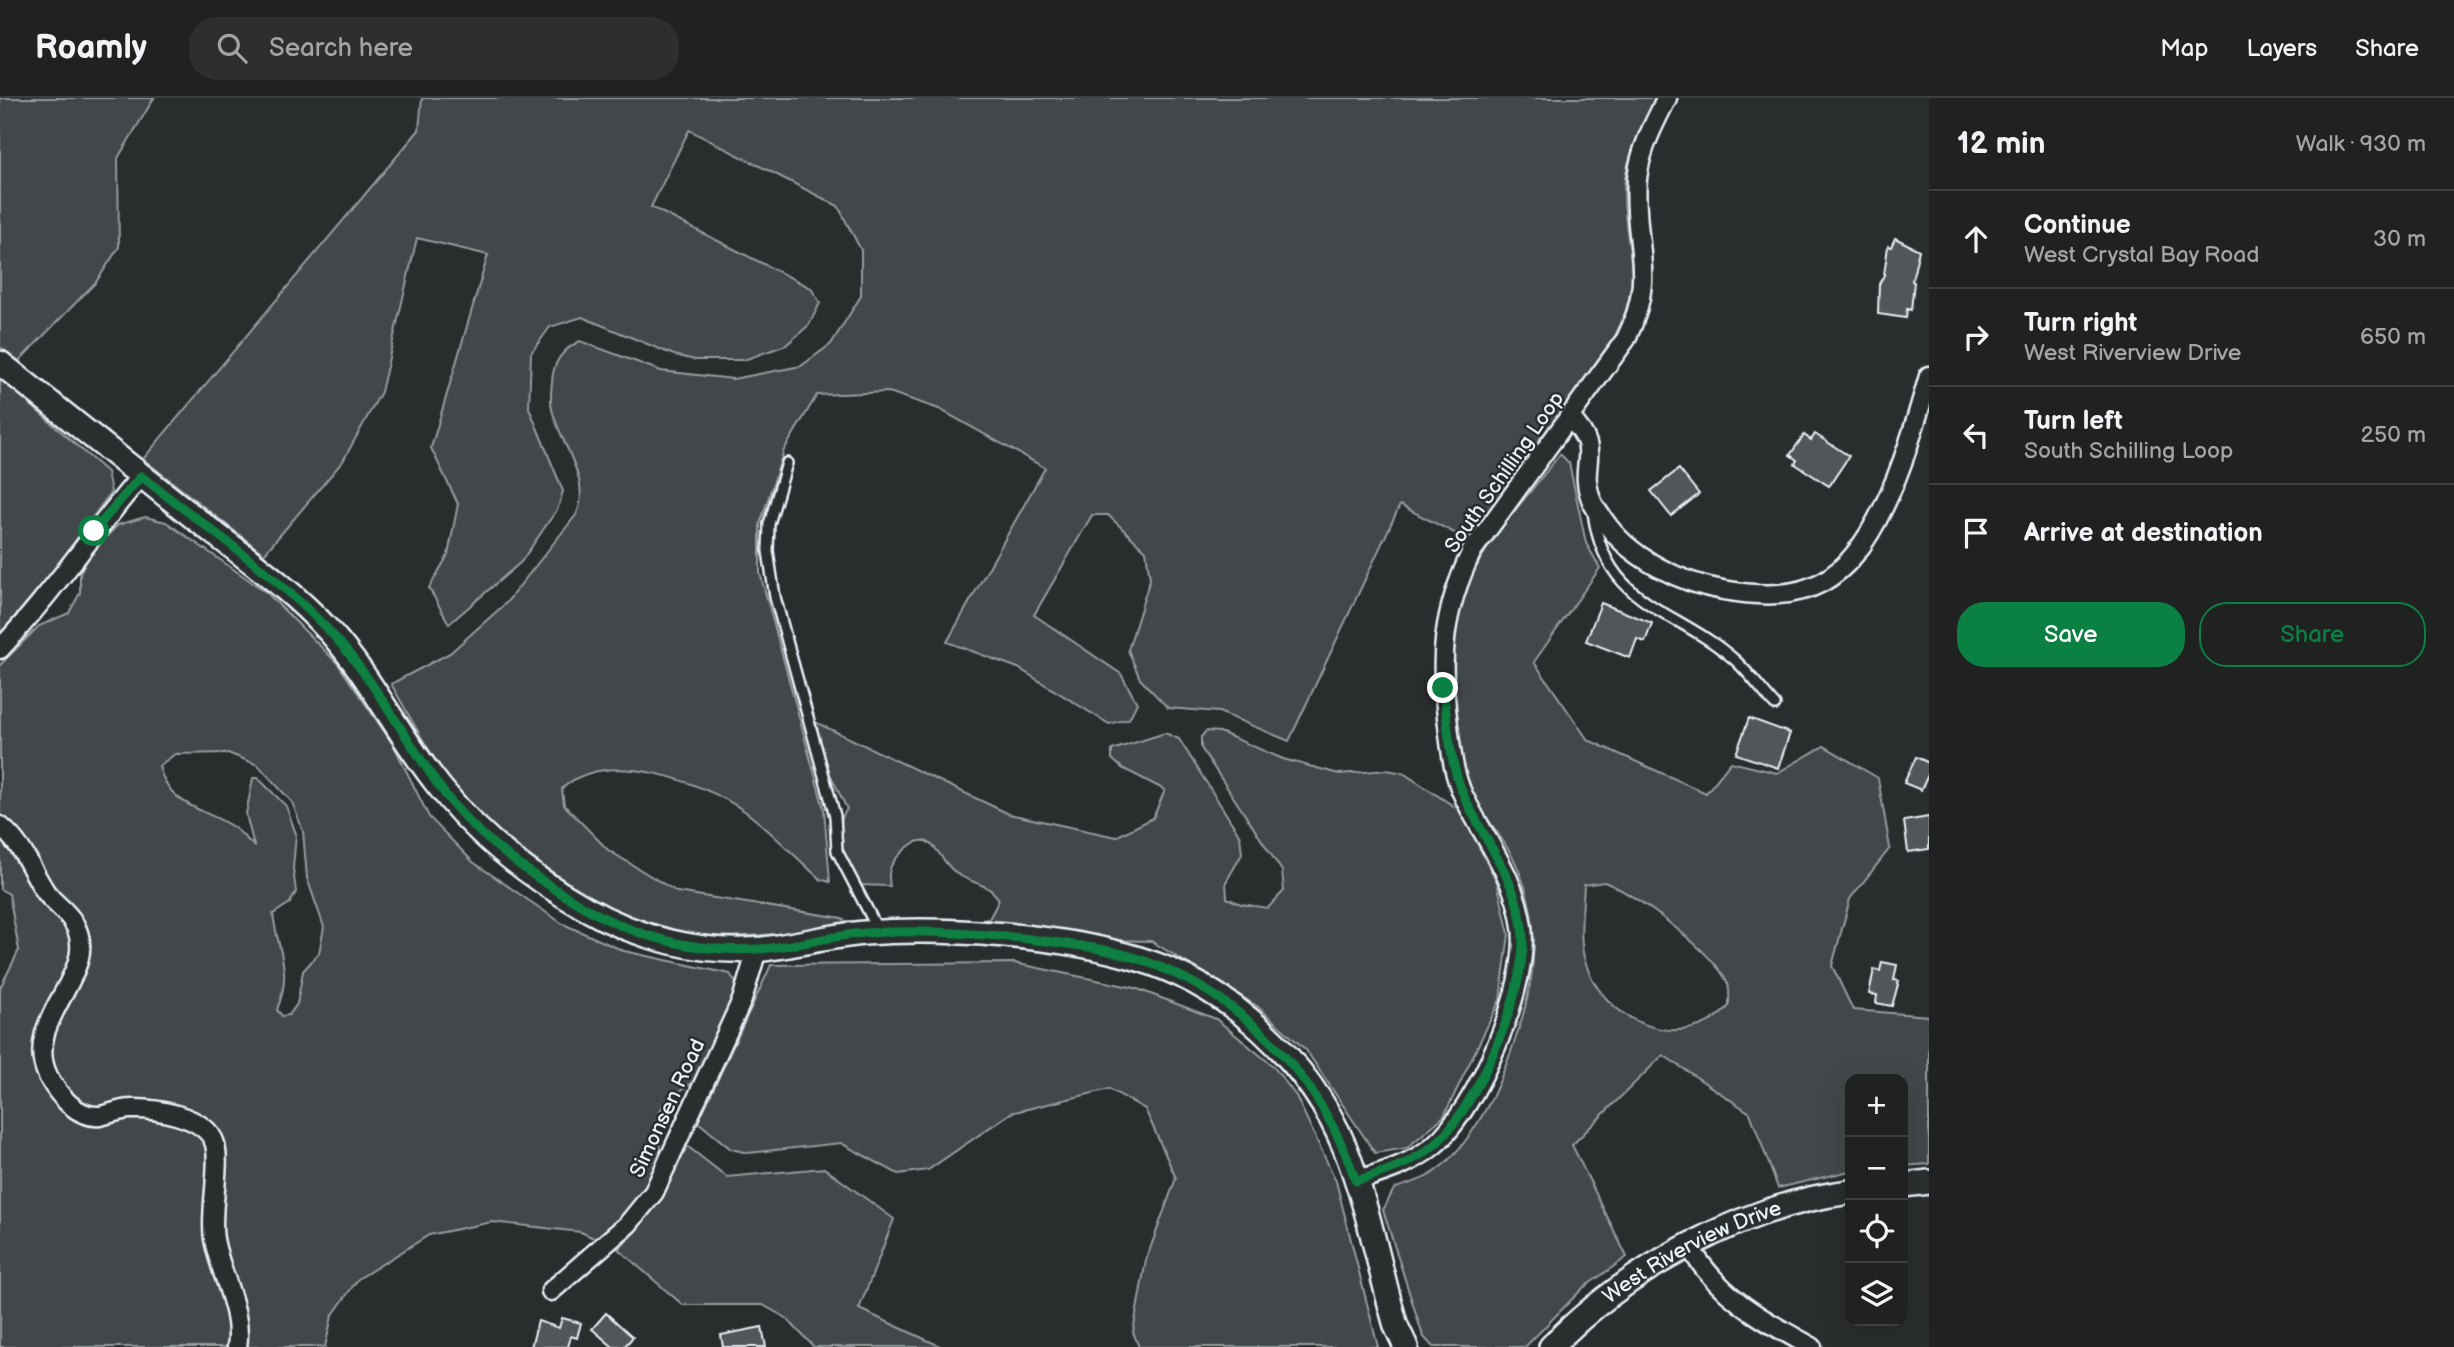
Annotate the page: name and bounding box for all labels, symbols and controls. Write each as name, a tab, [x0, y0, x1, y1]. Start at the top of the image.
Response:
search box	[189, 17, 679, 80]
text: Roamly	[35, 28, 147, 68]
icon: search	[213, 29, 251, 67]
text: Search here	[269, 33, 413, 64]
text: Map	[2160, 34, 2208, 63]
text: Layers	[2246, 34, 2317, 63]
text: Share	[2355, 34, 2419, 63]
text: 12 min	[1957, 126, 2045, 162]
text: Walk · 930 m	[2296, 130, 2426, 158]
text: Continue	[2024, 210, 2131, 241]
icon: ahead	[1957, 220, 1995, 258]
text: 30 m	[2373, 225, 2426, 253]
text: West Crystal Bay Road	[2024, 241, 2260, 269]
text: Turn right	[2024, 308, 2137, 339]
icon: right	[1957, 318, 1995, 356]
text: 650 m	[2360, 323, 2426, 351]
text: West Riverview Drive	[2024, 339, 2241, 367]
street label: South Schilling Loop	[1439, 387, 1569, 558]
text: Turn left	[2024, 406, 2123, 437]
icon: left	[1957, 416, 1995, 454]
text: 250 m	[2360, 421, 2426, 449]
text: South Schilling Loop	[2024, 437, 2233, 465]
icon: arrive	[1957, 514, 1995, 552]
route start	[78, 515, 109, 546]
text: Arrive at destination	[2024, 518, 2263, 549]
button: Save	[1957, 602, 2185, 667]
button: Share	[2199, 602, 2426, 667]
route end	[1427, 672, 1458, 703]
street label: Simonsen Road	[624, 1035, 710, 1181]
map controls	[1845, 1074, 1908, 1326]
button: +	[1845, 1074, 1908, 1137]
button: −	[1845, 1137, 1908, 1200]
street label: West Riverview Drive	[1598, 1196, 1784, 1309]
button: locate	[1845, 1200, 1908, 1263]
button: layers	[1845, 1263, 1908, 1326]

